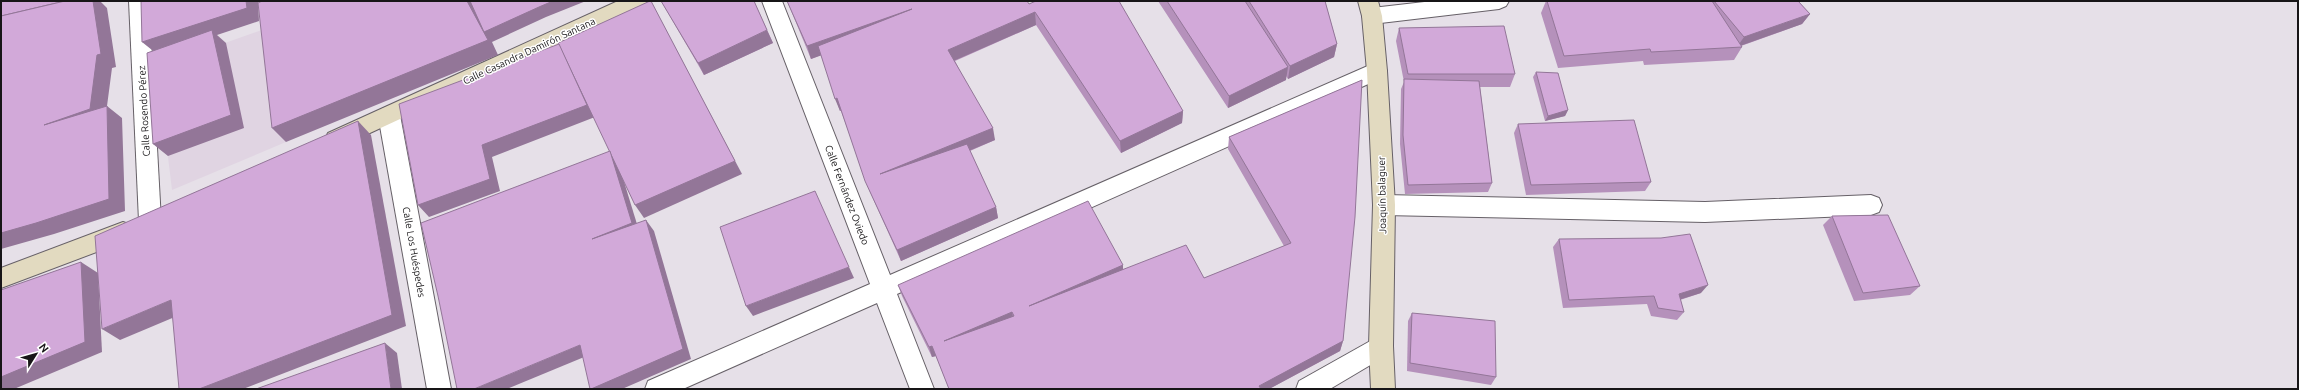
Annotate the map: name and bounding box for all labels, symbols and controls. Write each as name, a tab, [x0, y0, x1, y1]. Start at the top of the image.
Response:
street label: Calle Casandra Damirón Santana	[461, 15, 597, 87]
street label: Calle Rosendo Pérez	[136, 65, 152, 157]
street label: Calle Fernández Oviedo	[823, 144, 871, 247]
street label: Joaquín balaguer	[1376, 156, 1388, 234]
street label: Calle Los Huéspedes	[401, 206, 427, 298]
north arrow	[16, 334, 56, 374]
text: N	[37, 341, 51, 355]

